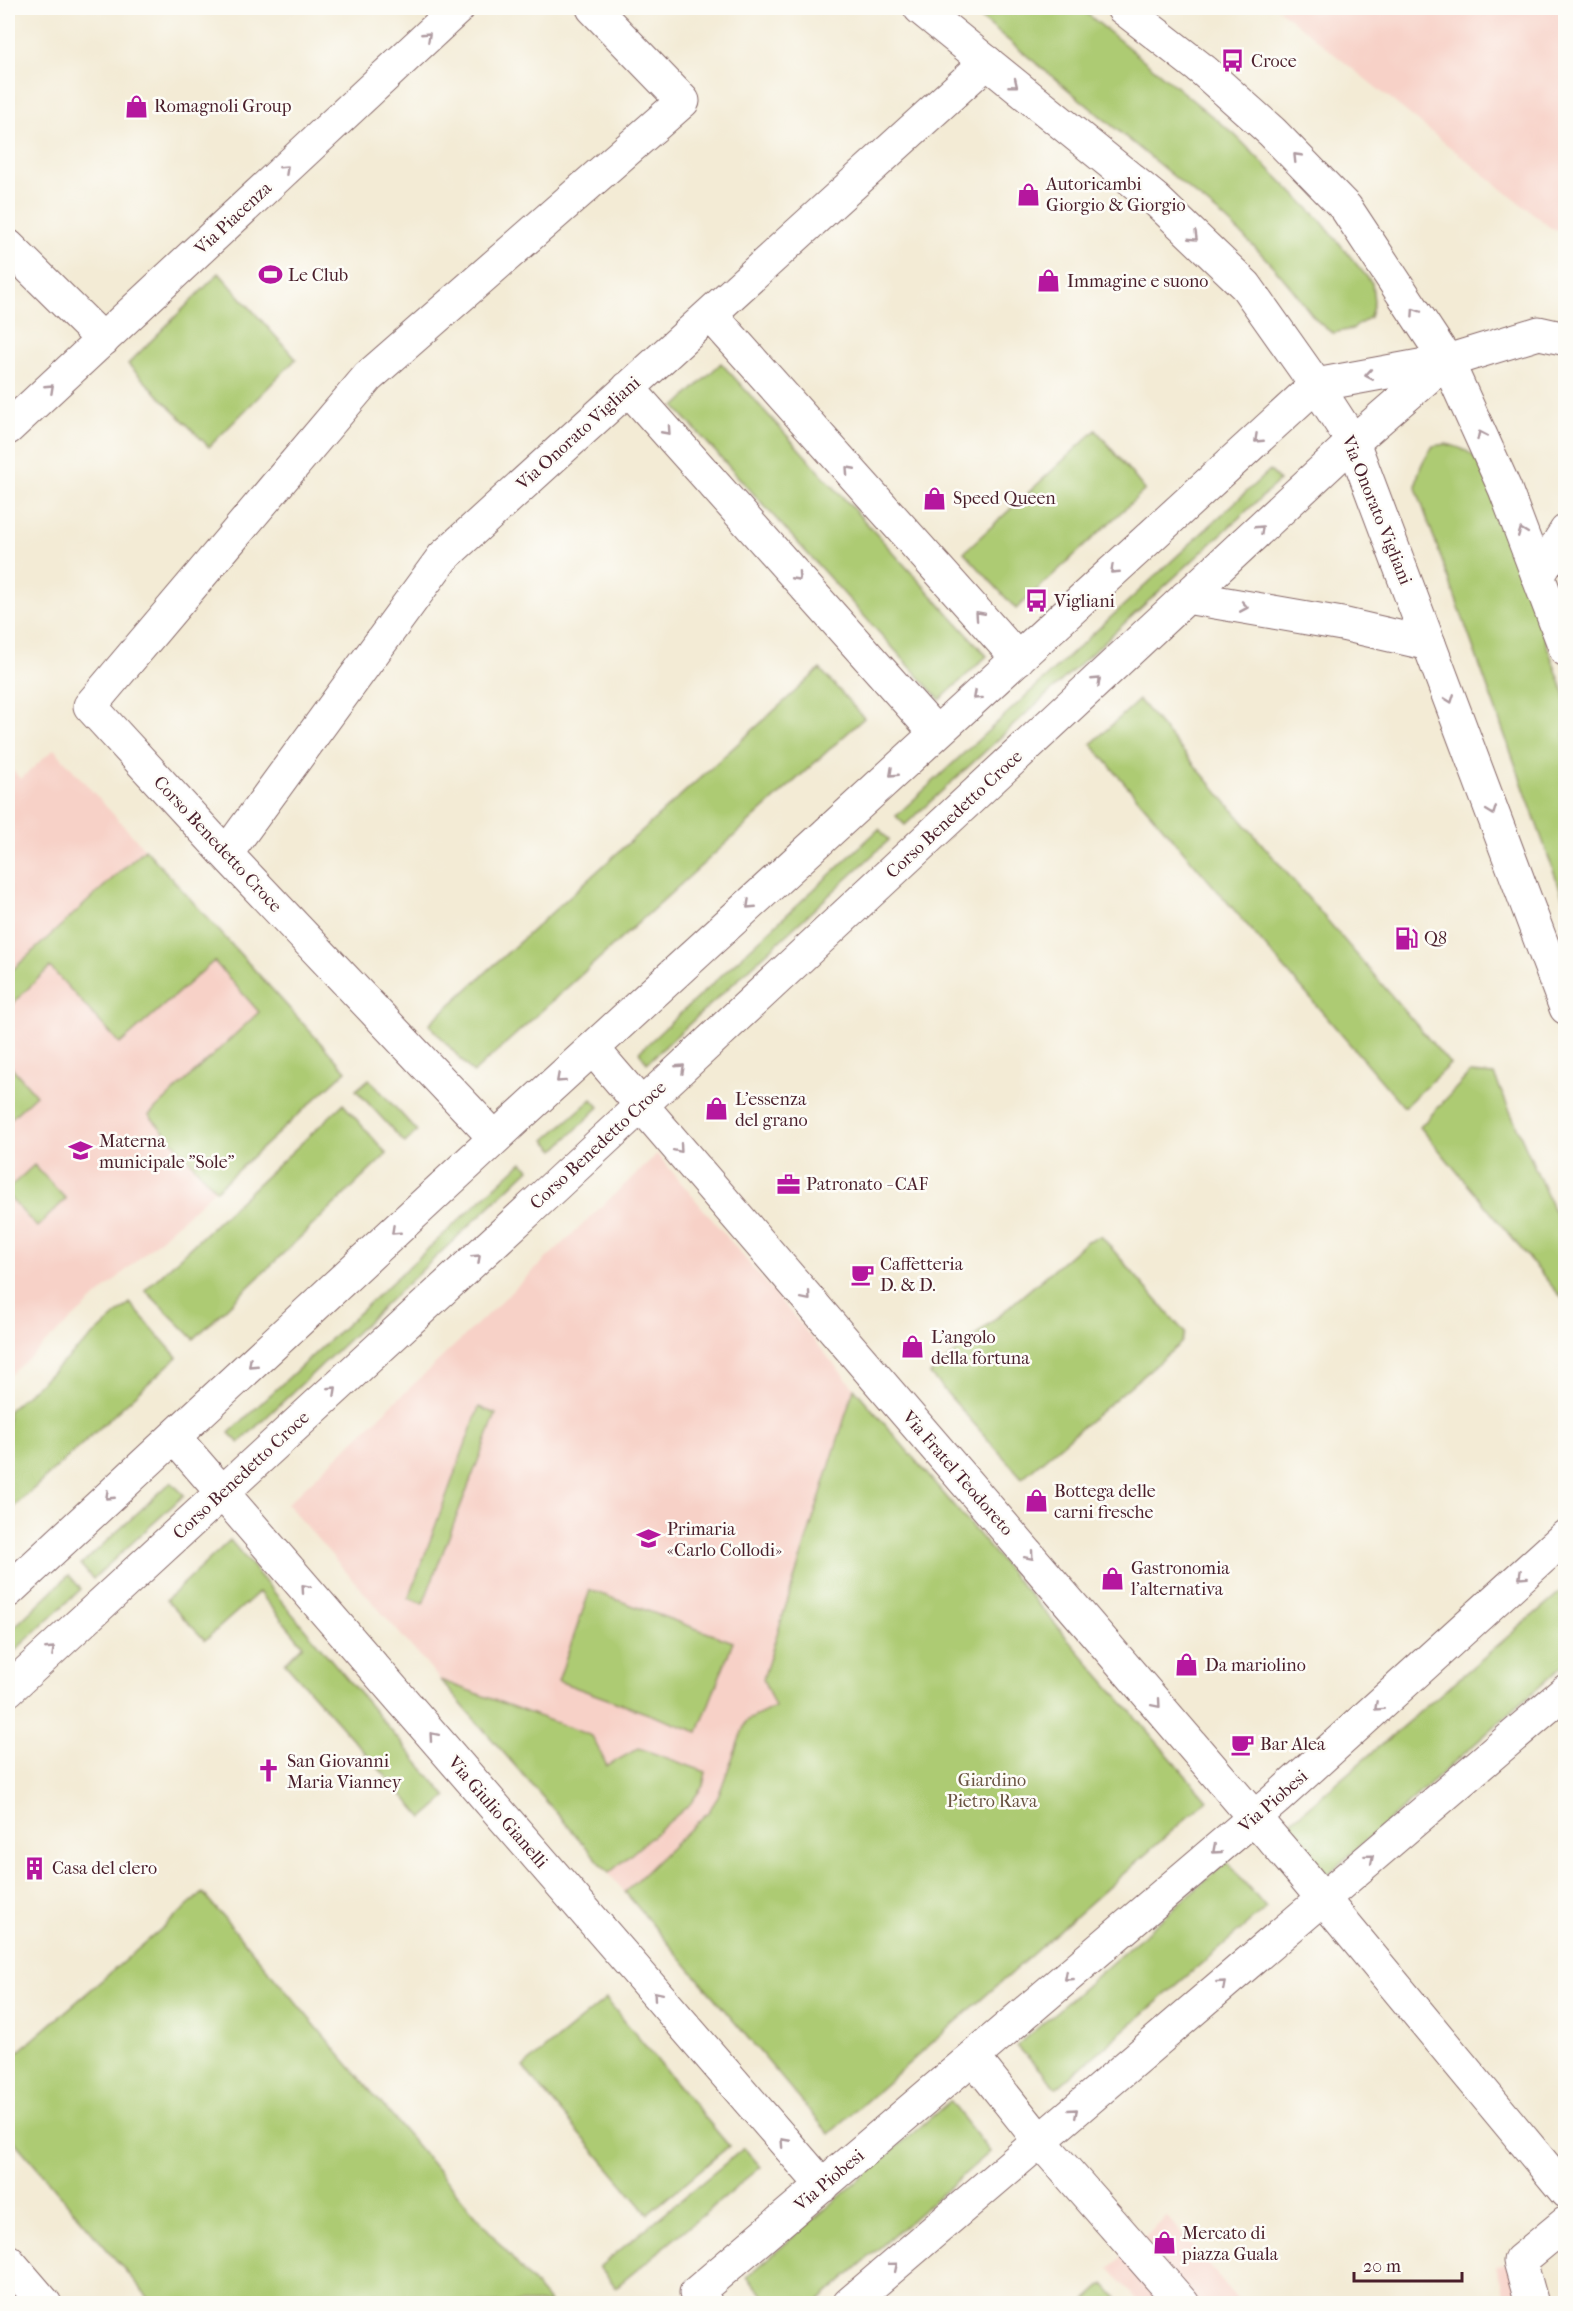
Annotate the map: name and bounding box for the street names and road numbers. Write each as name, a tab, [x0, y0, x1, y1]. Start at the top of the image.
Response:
street label: Via Piacenza	[190, 177, 277, 260]
street label: Via Onorato Vigliani	[511, 372, 645, 495]
street label: Via Onorato Vigliani	[1337, 432, 1416, 589]
street label: Corso Benedetto Croce	[882, 746, 1027, 883]
street label: Corso Benedetto Croce	[149, 772, 286, 917]
street label: Corso Benedetto Croce	[526, 1077, 671, 1214]
street label: Via Fratel Teodoreto	[897, 1406, 1017, 1540]
street label: Corso Benedetto Croce	[169, 1407, 314, 1544]
street label: Via Giulio Gianelli	[443, 1751, 552, 1873]
street label: Via Piobesi	[1234, 1765, 1313, 1838]
street label: Via Piobesi	[789, 2145, 869, 2216]

